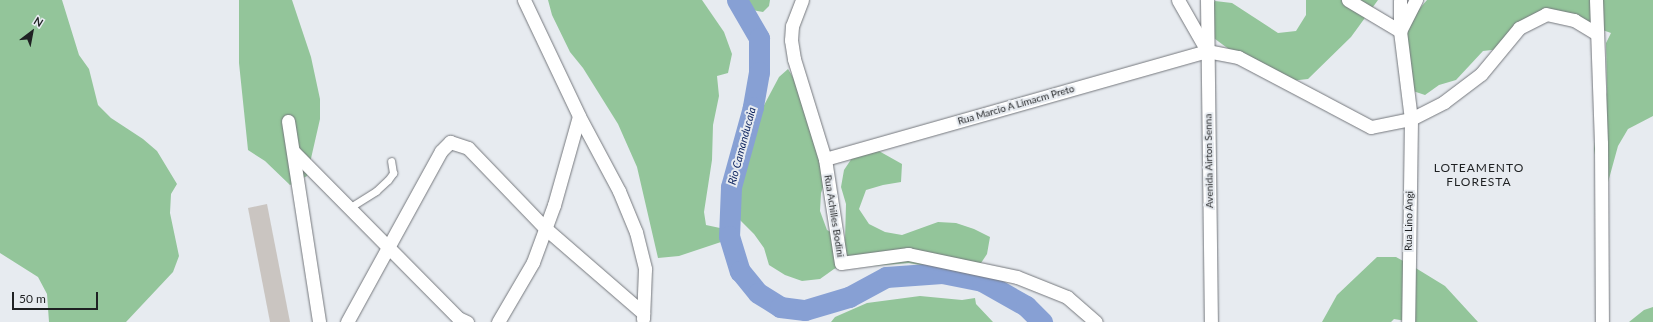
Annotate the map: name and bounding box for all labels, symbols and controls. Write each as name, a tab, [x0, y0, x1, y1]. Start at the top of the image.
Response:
north arrow	[12, 12, 52, 52]
text: N	[32, 14, 46, 29]
street label: Rua Marcio A Limacm Preto	[956, 82, 1076, 128]
water label: Rio Camanducaia	[725, 106, 759, 186]
street label: Avenida Airton Senna	[1202, 114, 1216, 208]
district label: LOTEAMENTO FLORESTA	[1434, 161, 1524, 189]
street label: Rua Achilles Bodini	[822, 174, 846, 258]
street label: Rua Lino Angi	[1402, 191, 1416, 251]
scale bar	[14, 284, 100, 310]
text: 50 m	[19, 291, 46, 306]

